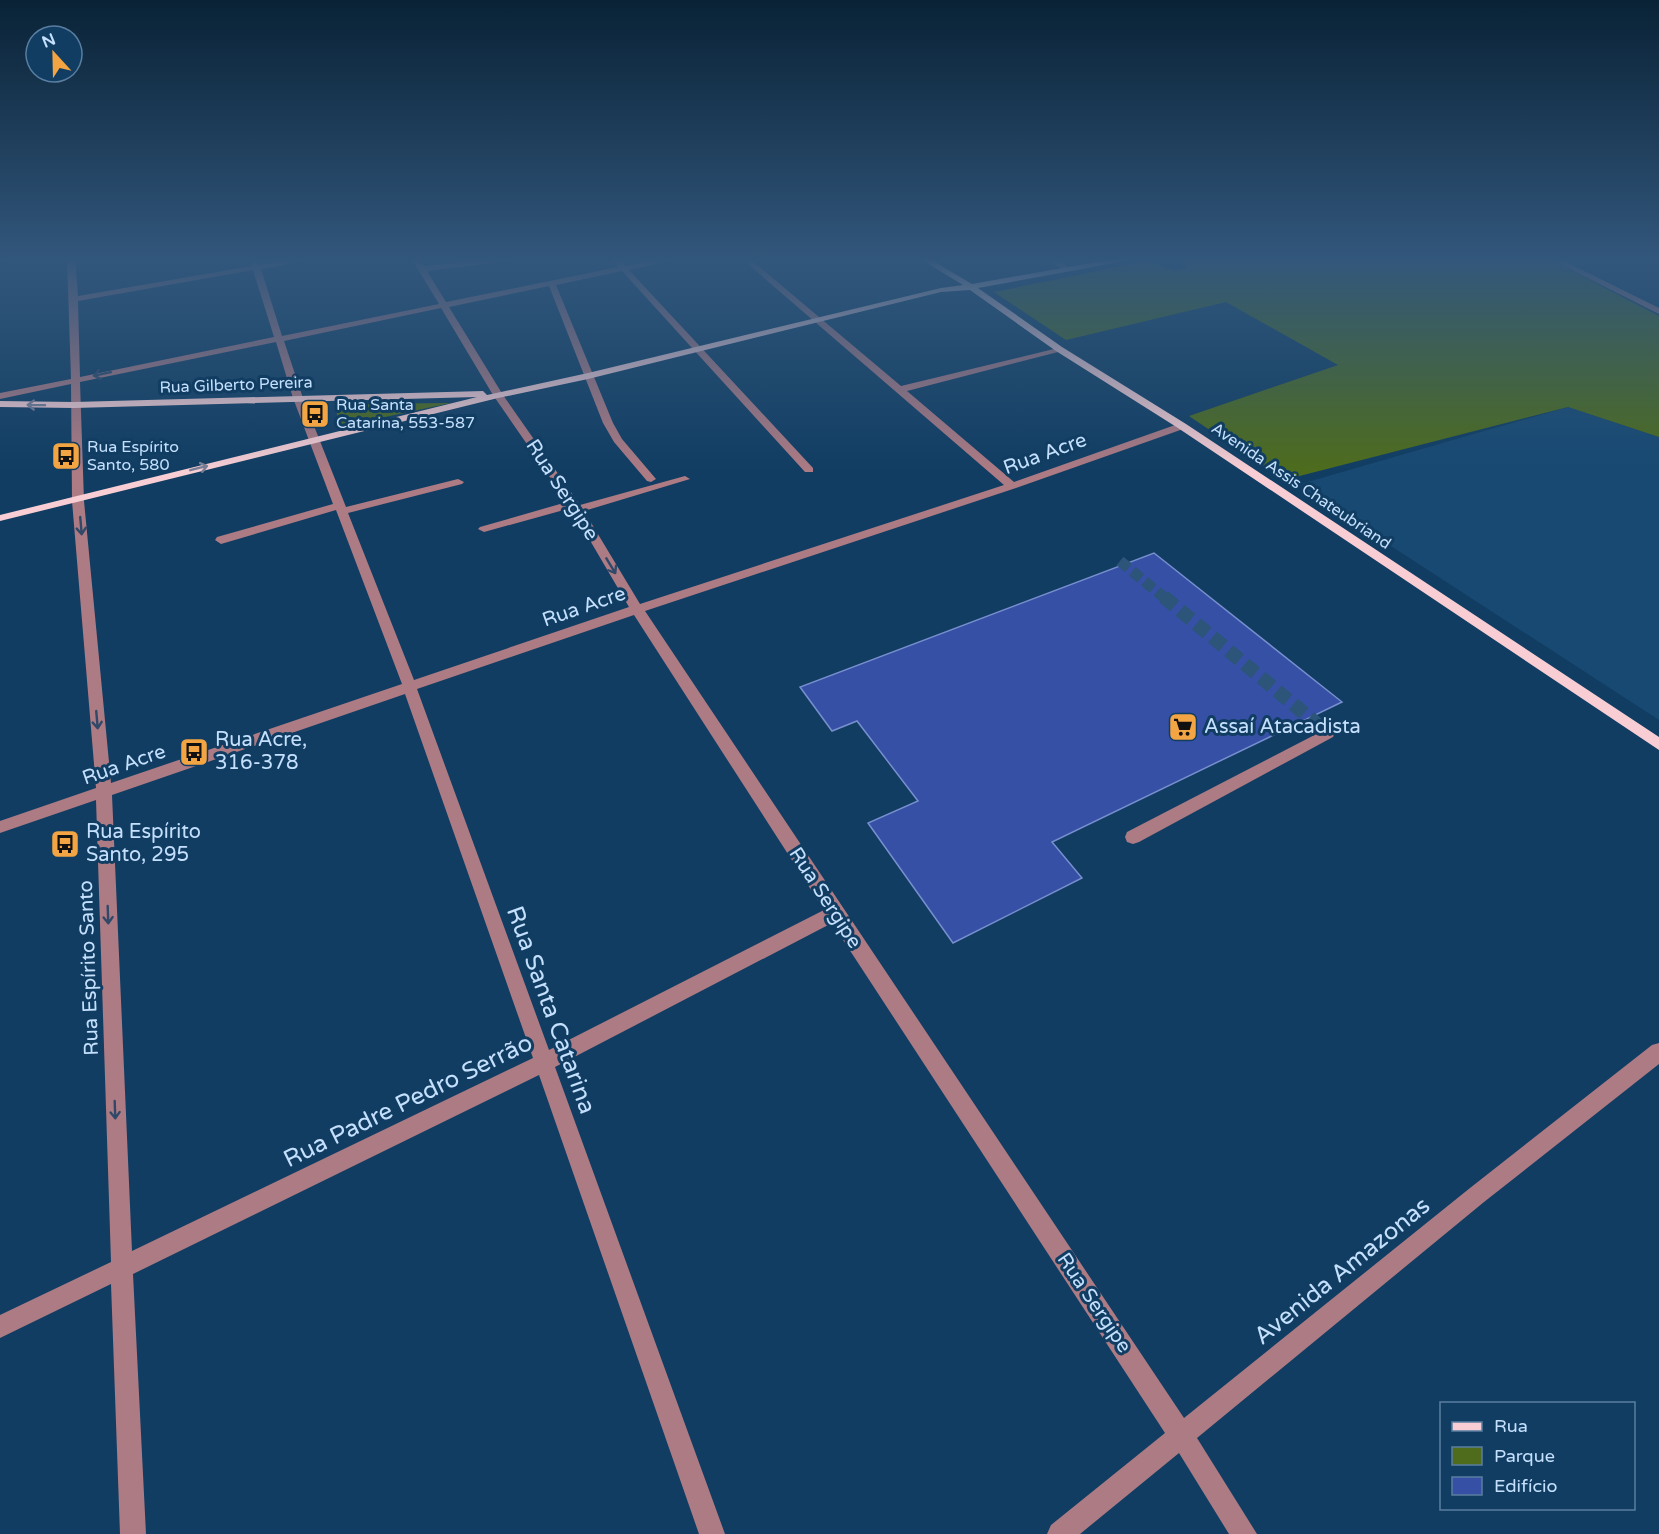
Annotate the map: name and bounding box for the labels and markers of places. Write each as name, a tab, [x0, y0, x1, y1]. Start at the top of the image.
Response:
place label: Rua Santa Catarina, 553-587	[336, 395, 475, 433]
bus stop icon: Rua Santa Catarina, 553-587	[299, 398, 331, 430]
place label: Rua Espírito Santo, 580	[87, 437, 179, 475]
bus stop icon: Rua Espírito Santo, 580	[50, 440, 82, 472]
supermarket icon: Assaí Atacadista	[1167, 711, 1199, 743]
place label: Assaí Atacadista	[1204, 715, 1361, 739]
place label: Rua Acre, 316-378	[215, 728, 307, 775]
bus stop icon: Rua Acre, 316-378	[178, 736, 210, 768]
place label: Rua Espírito Santo, 295	[86, 820, 201, 867]
bus stop icon: Rua Espírito Santo, 295	[49, 828, 81, 860]

